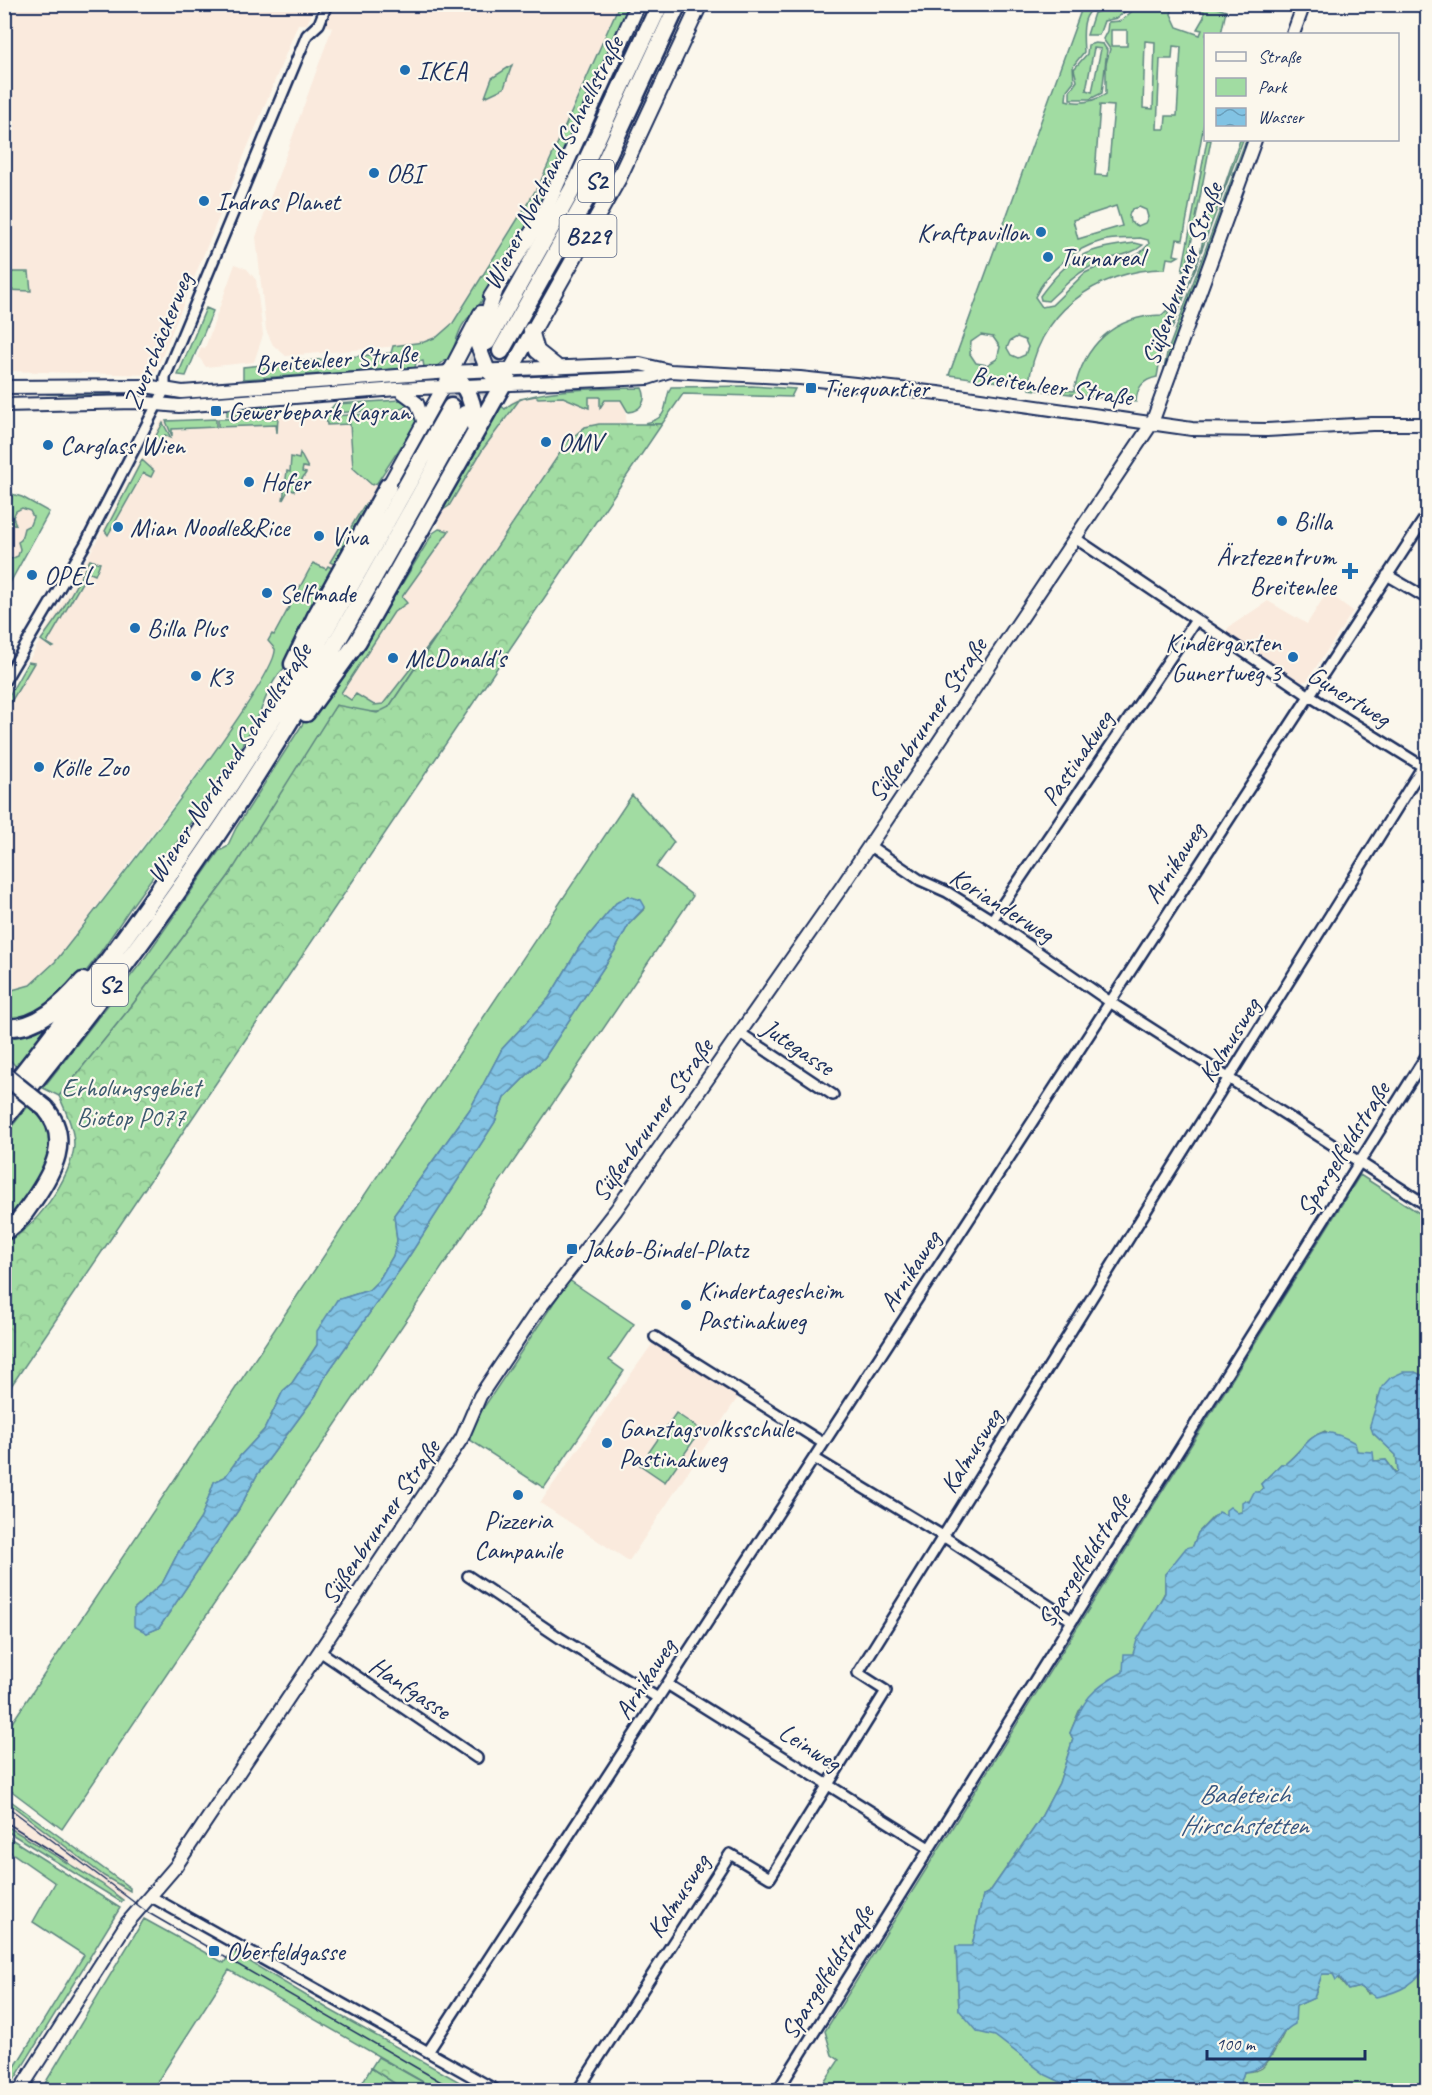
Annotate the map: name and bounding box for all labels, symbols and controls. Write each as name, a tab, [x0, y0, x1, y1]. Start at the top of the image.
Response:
street label: Wiener Nordrand Schnellstraße	[475, 29, 632, 295]
legend	[1204, 33, 1399, 141]
text: Straße	[1258, 46, 1302, 68]
place label: IKEA	[417, 54, 468, 87]
marker: IKEA	[398, 63, 412, 77]
text: Park	[1258, 76, 1288, 98]
text: Wasser	[1258, 106, 1305, 128]
place label: OBI	[386, 157, 428, 190]
road number: S2	[578, 160, 614, 202]
marker: OBI	[367, 166, 381, 180]
street label: Süßenbrunner Straße	[1134, 176, 1231, 370]
place label: Indras Planet	[216, 185, 342, 218]
marker: Indras Planet	[197, 194, 211, 208]
road number: B229	[560, 215, 616, 257]
place label: Kraftpavillon	[917, 216, 1030, 249]
marker: Kraftpavillon	[1034, 225, 1048, 239]
place label: Turnareal	[1060, 241, 1149, 274]
marker: Turnareal	[1041, 250, 1055, 264]
street label: Zwerchäckerweg	[116, 266, 201, 414]
street label: Breitenleer Straße	[254, 337, 420, 381]
street label: Breitenleer Straße	[970, 358, 1137, 414]
place label: Tierquartier	[823, 372, 931, 405]
marker: Tierquartier	[804, 381, 818, 395]
place label: Gewerbepark Kagran	[228, 395, 411, 428]
marker: Gewerbepark Kagran	[209, 404, 223, 418]
place label: OMV	[558, 426, 608, 459]
place label: Carglass Wien	[60, 429, 186, 462]
marker: OMV	[539, 435, 553, 449]
marker: Carglass Wien	[41, 438, 55, 452]
place label: Hofer	[261, 466, 312, 499]
marker: Hofer	[242, 475, 256, 489]
place label: Billa	[1294, 505, 1333, 538]
place label: Mian Noodle&Rice	[130, 511, 291, 544]
marker: Billa	[1275, 514, 1289, 528]
marker: Mian Noodle&Rice	[111, 520, 125, 534]
place label: Viva	[331, 520, 369, 553]
marker: Viva	[312, 529, 326, 543]
place label: Ärztezentrum Breitenlee	[1217, 540, 1338, 603]
place label: OPEL	[44, 559, 95, 592]
marker: Ärztezentrum Breitenlee	[1341, 562, 1359, 580]
marker: OPEL	[25, 568, 39, 582]
place label: Selfmade	[279, 577, 357, 610]
marker: Selfmade	[260, 586, 274, 600]
place label: Billa Plus	[147, 612, 228, 645]
marker: Billa Plus	[128, 621, 142, 635]
place label: Kindergarten Gunertweg 3	[1165, 626, 1283, 689]
street label: Süßenbrunner Straße	[860, 629, 996, 809]
street label: Wiener Nordrand Schnellstraße	[139, 635, 320, 889]
place label: McDonald's	[405, 642, 508, 675]
marker: Kindergarten Gunertweg 3	[1286, 650, 1300, 664]
marker: McDonald's	[386, 651, 400, 665]
street label: Gunertweg	[1301, 658, 1398, 735]
place label: K3	[208, 660, 235, 693]
marker: K3	[189, 669, 203, 683]
street label: Pastinakweg	[1033, 703, 1122, 812]
place label: Kölle Zoo	[51, 751, 130, 784]
marker: Kölle Zoo	[32, 760, 46, 774]
street label: Arnikaweg	[1136, 815, 1213, 910]
street label: Korianderweg	[944, 860, 1062, 951]
road number: S2	[92, 964, 128, 1006]
street label: Kalmusweg	[1190, 990, 1269, 1088]
street label: Jutegasse	[754, 1010, 843, 1085]
street label: Süßenbrunner Straße	[583, 1030, 722, 1208]
park label: Erholungsgebiet Biotop P077	[62, 1071, 204, 1134]
street label: Spargelfeldstraße	[1289, 1073, 1399, 1223]
street label: Arnikaweg	[872, 1223, 949, 1318]
place label: Jakob-Bindel-Platz	[582, 1233, 750, 1266]
marker: Jakob-Bindel-Platz	[565, 1242, 579, 1256]
place label: Kindertagesheim Pastinakweg	[698, 1274, 845, 1337]
marker: Kindertagesheim Pastinakweg	[679, 1298, 693, 1312]
street label: Kalmusweg	[932, 1401, 1011, 1499]
place label: Ganztagsvolksschule Pastinakweg	[619, 1412, 795, 1475]
street label: Süßenbrunner Straße	[313, 1431, 449, 1611]
marker: Ganztagsvolksschule Pastinakweg	[600, 1436, 614, 1450]
street label: Spargelfeldstraße	[1030, 1484, 1140, 1634]
marker: Pizzeria Campanile	[511, 1488, 525, 1502]
place label: Pizzeria Campanile	[474, 1504, 564, 1567]
street label: Arnikaweg	[607, 1631, 684, 1726]
street label: Hanfgasse	[363, 1649, 458, 1728]
street label: Leinweg	[773, 1715, 849, 1780]
water label: Badeteich Hirschstetten	[1180, 1777, 1311, 1842]
street label: Kalmusweg	[639, 1846, 718, 1944]
street label: Spargelfeldstraße	[773, 1896, 883, 2046]
place label: Oberfeldgasse	[226, 1935, 347, 1968]
marker: Oberfeldgasse	[207, 1944, 221, 1958]
scale bar	[1207, 2023, 1364, 2061]
text: 100 m	[1216, 2033, 1257, 2055]

